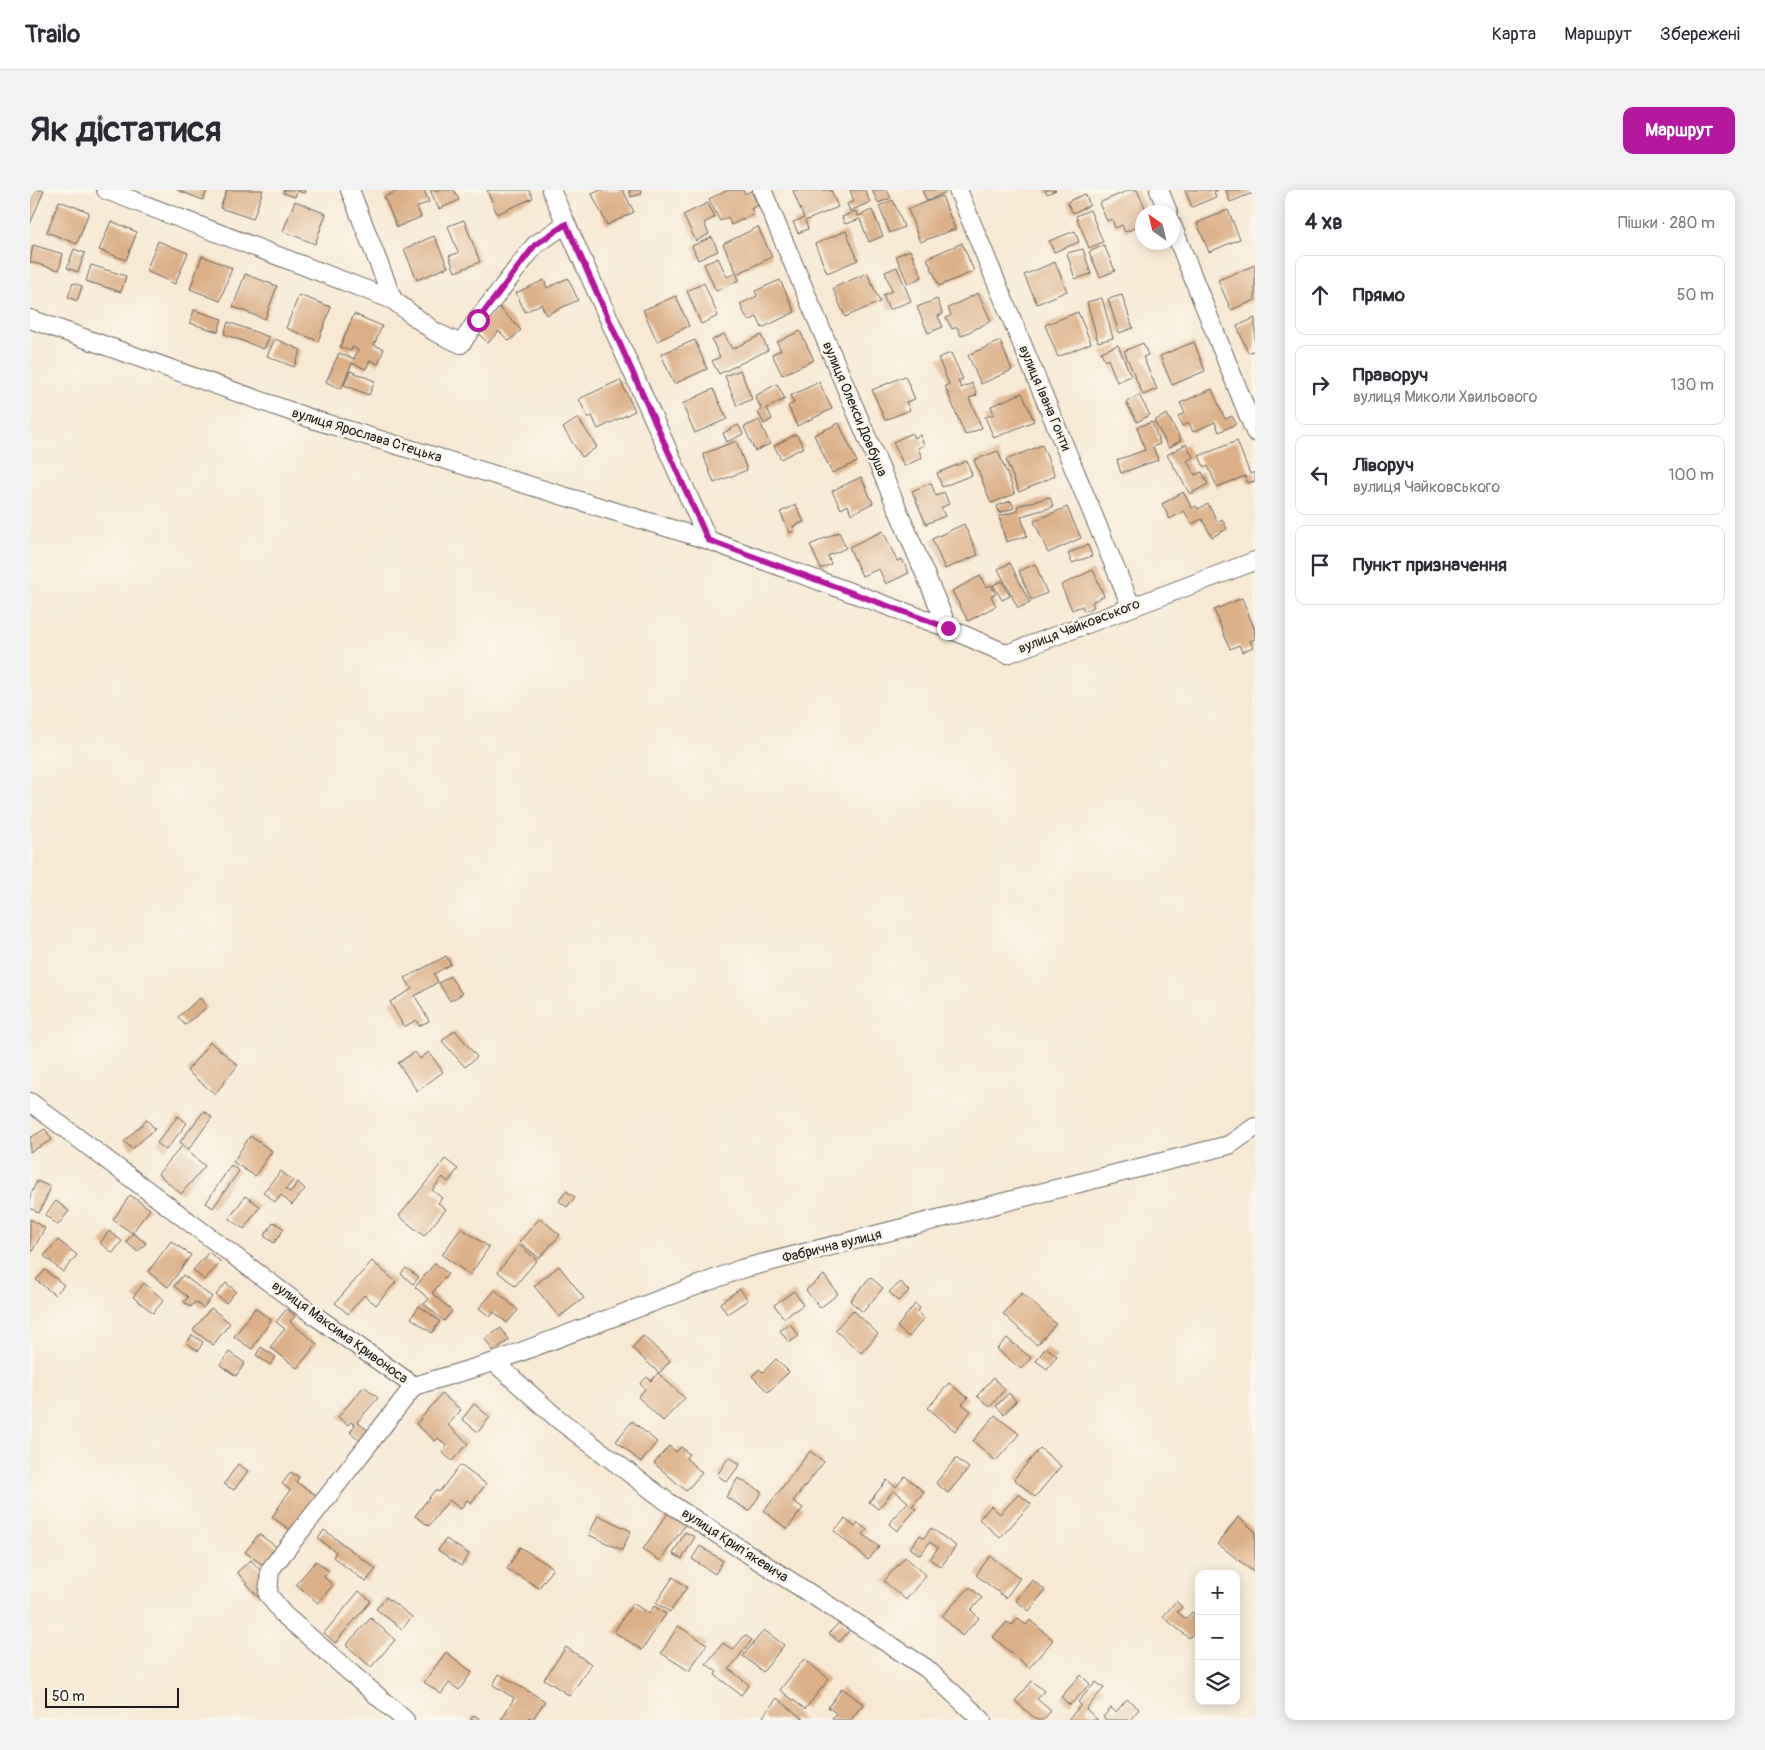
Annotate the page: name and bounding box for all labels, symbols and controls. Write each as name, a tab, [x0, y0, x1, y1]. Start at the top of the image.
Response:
text: Trailo	[25, 20, 80, 49]
text: Карта	[1492, 23, 1536, 46]
text: Маршрут	[1564, 23, 1632, 46]
text: Збережені	[1660, 23, 1740, 46]
button: Маршрут	[1623, 107, 1735, 154]
text: Як дістатися	[30, 108, 221, 152]
north arrow	[1135, 205, 1180, 250]
text: 4 хв	[1305, 209, 1343, 236]
text: Пішки · 280 m	[1618, 213, 1715, 233]
icon: ahead	[1306, 281, 1334, 309]
text: Прямо	[1353, 283, 1405, 307]
text: 50 m	[1677, 285, 1714, 305]
route start	[467, 309, 490, 332]
street label: вулиця Олекси Довбуша	[819, 339, 891, 479]
street label: вулиця Івана Гонти	[1015, 343, 1075, 453]
text: Праворуч	[1353, 363, 1428, 387]
icon: right	[1306, 371, 1334, 399]
text: 130 m	[1670, 375, 1714, 395]
text: вулиця Миколи Хвильового	[1353, 387, 1537, 407]
street label: вулиця Ярослава Стецька	[290, 404, 444, 466]
text: Ліворуч	[1353, 453, 1414, 477]
icon: left	[1306, 461, 1334, 489]
text: 100 m	[1668, 465, 1714, 485]
text: вулиця Чайковського	[1353, 477, 1500, 497]
icon: arrive	[1306, 551, 1334, 579]
text: Пункт призначення	[1353, 553, 1507, 577]
street label: вулиця Чайковського	[1016, 595, 1143, 657]
route end	[937, 617, 960, 640]
street label: Фабрична вулиця	[781, 1225, 883, 1267]
street label: вулиця Максима Кривоноса	[269, 1277, 411, 1387]
street label: вулиця Крипʼякевича	[679, 1504, 791, 1586]
map controls	[1195, 1570, 1240, 1705]
button: +	[1195, 1570, 1240, 1615]
button: −	[1195, 1615, 1240, 1660]
button: layers	[1195, 1660, 1240, 1705]
scale bar	[45, 1685, 179, 1708]
text: 50 m	[52, 1688, 85, 1705]

